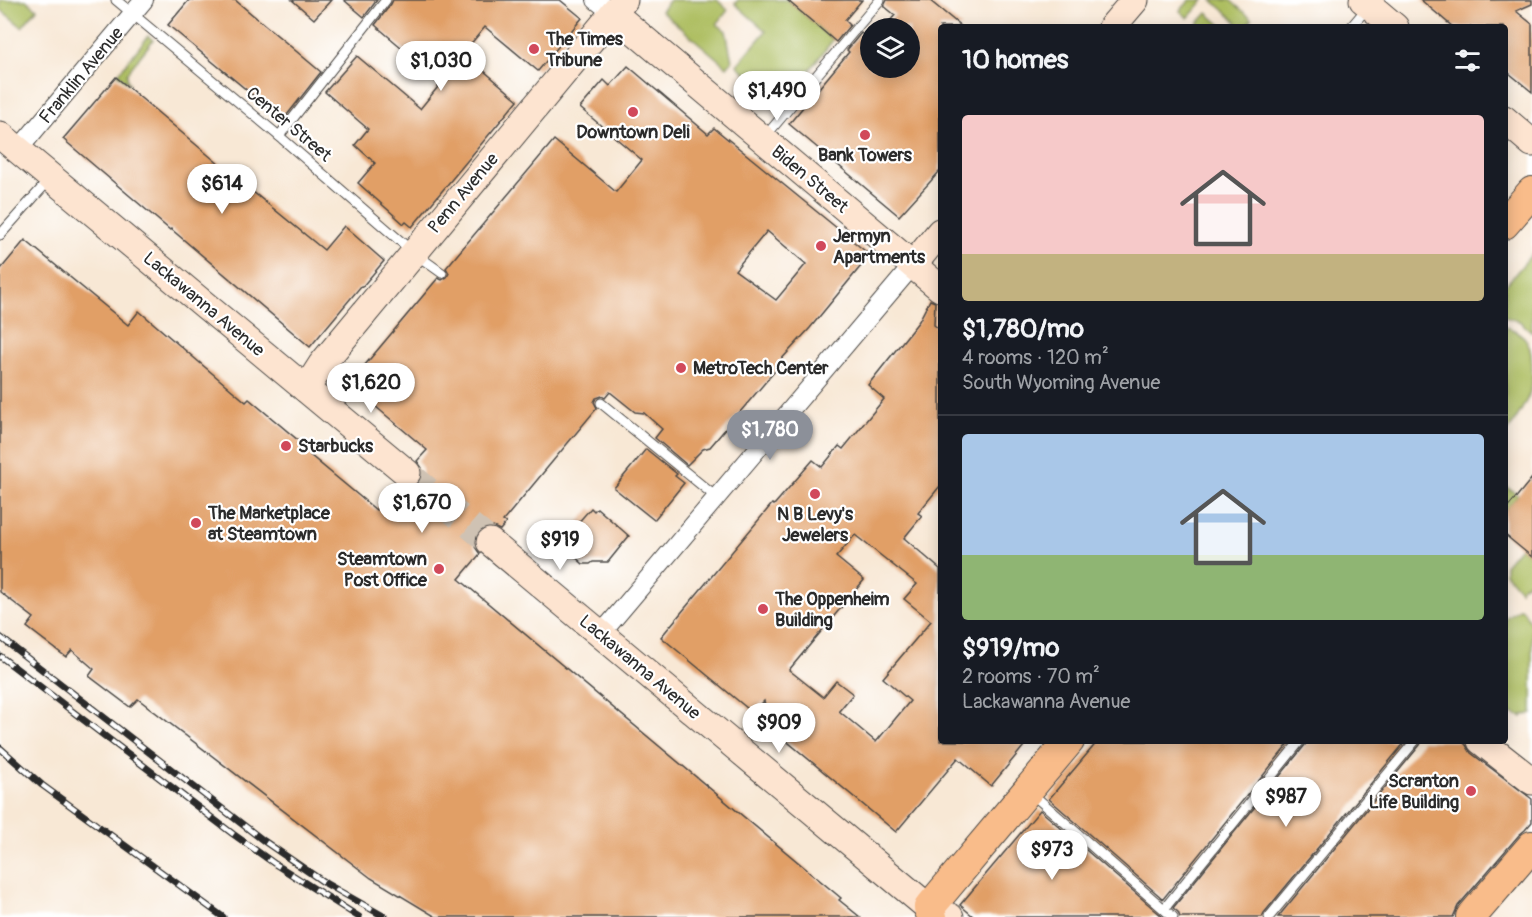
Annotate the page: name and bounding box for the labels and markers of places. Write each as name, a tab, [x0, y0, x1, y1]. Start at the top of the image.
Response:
place label: The Times Tribune	[545, 28, 624, 72]
pin: $1,030	[392, 41, 490, 92]
marker: The Times Tribune	[527, 42, 541, 56]
pin: $1,490	[728, 71, 826, 122]
marker: Downtown Deli	[626, 105, 640, 119]
place label: Downtown Deli	[576, 121, 690, 144]
marker: Bank Towers	[858, 128, 872, 142]
place label: Bank Towers	[818, 144, 913, 167]
pin: $614	[186, 164, 258, 215]
place label: Jermyn Apartments	[833, 225, 926, 269]
marker: Jermyn Apartments	[814, 239, 828, 253]
place label: MetroTech Center	[693, 357, 829, 380]
marker: MetroTech Center	[674, 361, 688, 375]
pin: $1,620	[322, 363, 420, 414]
pin: $1,780	[721, 410, 819, 461]
place label: Starbucks	[298, 435, 374, 458]
marker: Starbucks	[279, 439, 293, 453]
pin: $1,670	[373, 483, 471, 534]
marker: N B Levy's Jewelers	[808, 487, 822, 501]
place label: The Marketplace at Steamtown	[207, 502, 331, 546]
place label: N B Levy's Jewelers	[777, 503, 854, 547]
marker: The Marketplace at Steamtown	[189, 516, 203, 530]
pin: $919	[524, 520, 596, 571]
place label: Steamtown Post Office	[337, 548, 428, 592]
marker: Steamtown Post Office	[432, 562, 446, 576]
place label: The Oppenheim Building	[774, 588, 889, 632]
marker: The Oppenheim Building	[756, 602, 770, 616]
pin: $909	[743, 703, 815, 754]
place label: Scranton Life Building	[1369, 770, 1459, 814]
pin: $987	[1250, 777, 1322, 828]
marker: Scranton Life Building	[1464, 784, 1478, 798]
pin: $973	[1016, 830, 1088, 881]

